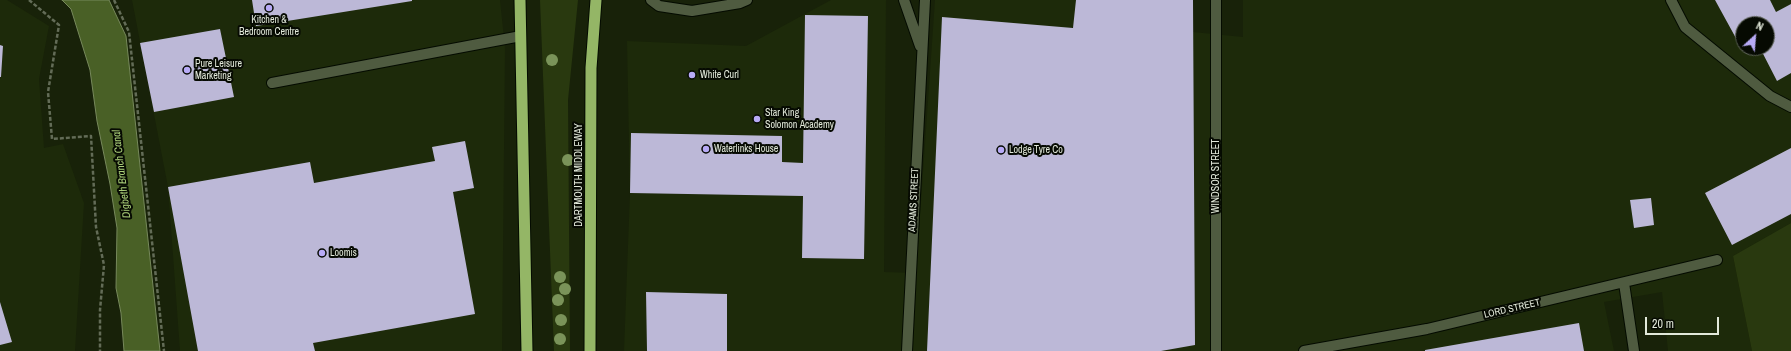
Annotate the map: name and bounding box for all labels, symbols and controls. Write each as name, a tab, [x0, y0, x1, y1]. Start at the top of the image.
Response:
marker: Kitchen & Bedroom Centre	[264, 3, 274, 13]
place label: Kitchen & Bedroom Centre	[239, 14, 299, 38]
north arrow	[1735, 16, 1775, 56]
text: N	[1754, 18, 1766, 34]
place label: Pure Leisure Marketing	[195, 58, 242, 82]
marker: Pure Leisure Marketing	[182, 65, 192, 75]
place label: White Curl	[700, 69, 739, 81]
marker: White Curl	[687, 70, 697, 80]
place label: Star King Solomon Academy	[765, 107, 834, 130]
marker: Star King Solomon Academy	[752, 114, 762, 124]
street label: DARTMOUTH MIDDLEWAY	[573, 123, 585, 227]
water label: Digbeth Branch Canal	[110, 129, 134, 219]
street label: WINDSOR STREET	[1210, 139, 1222, 213]
place label: Waterlinks House	[714, 143, 778, 155]
marker: Waterlinks House	[701, 144, 711, 154]
place label: Lodge Tyre Co	[1009, 144, 1063, 156]
marker: Lodge Tyre Co	[996, 145, 1006, 155]
street label: ADAMS STREET	[906, 168, 922, 232]
place label: Loomis	[330, 247, 357, 259]
marker: Loomis	[317, 248, 327, 258]
street label: LORD STREET	[1483, 297, 1541, 321]
scale bar	[1647, 309, 1721, 335]
text: 20 m	[1652, 316, 1674, 332]

